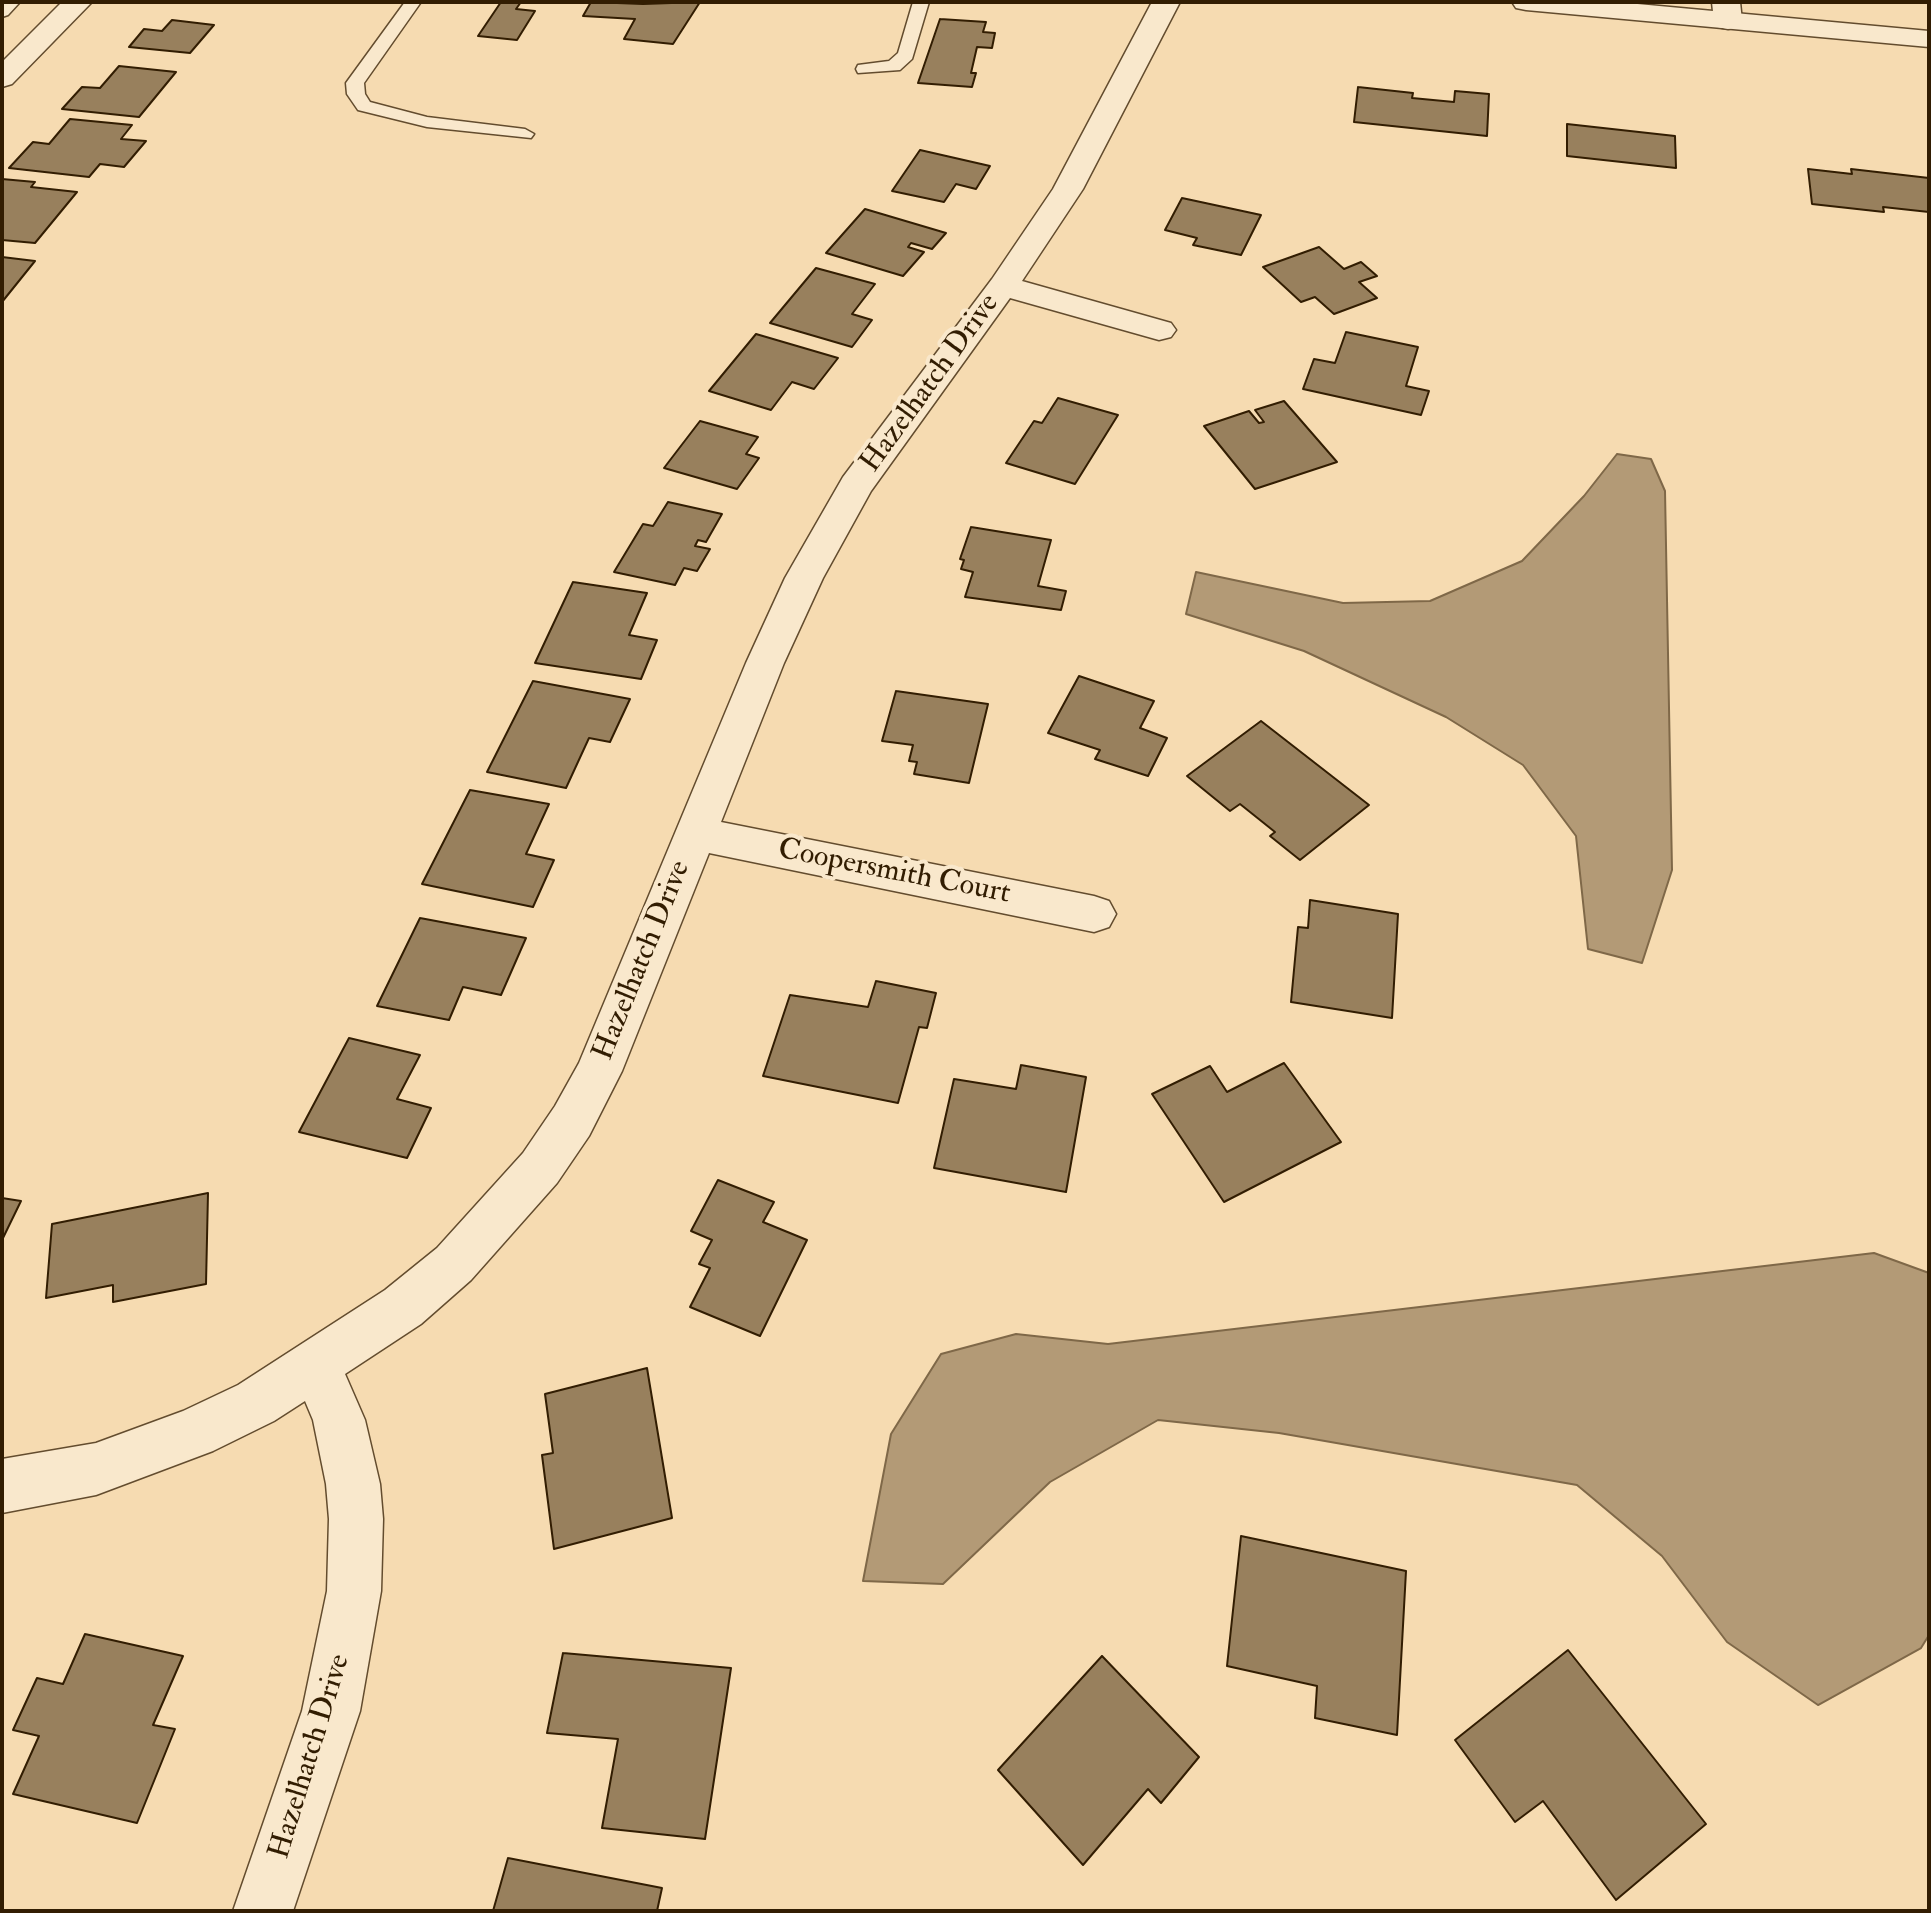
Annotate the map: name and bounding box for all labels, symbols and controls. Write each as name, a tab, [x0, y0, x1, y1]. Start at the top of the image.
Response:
street label: Hazelhatch Drive	[854, 288, 1008, 480]
street label: Coopersmith Court	[775, 833, 1013, 913]
street label: Hazelhatch Drive	[587, 856, 699, 1066]
street label: Hazelhatch Drive	[263, 1650, 359, 1864]

